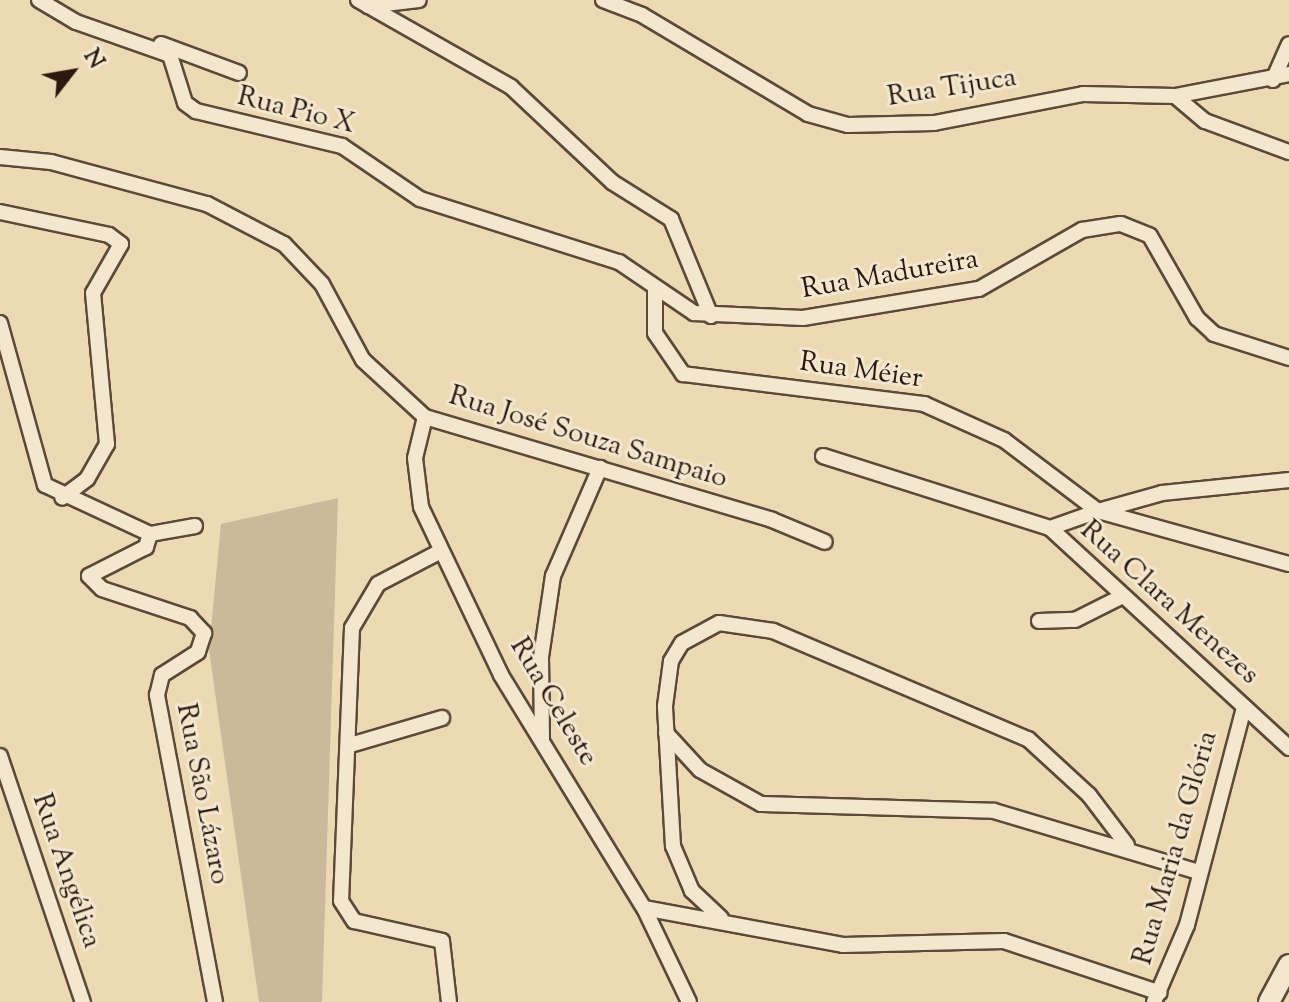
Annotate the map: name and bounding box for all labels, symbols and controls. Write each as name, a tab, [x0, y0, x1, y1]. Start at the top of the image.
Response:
north arrow	[32, 32, 112, 112]
text: N	[74, 44, 111, 75]
street label: Rua Tijuca	[885, 61, 1019, 115]
street label: Rua Pio X	[234, 80, 358, 142]
street label: Rua Madureira	[799, 243, 981, 307]
street label: Rua Méier	[797, 346, 925, 396]
street label: Rua José Souza Sampaio	[445, 380, 731, 496]
street label: Rua Clara Menezes	[1073, 514, 1265, 692]
street label: Rua Celeste	[502, 632, 604, 772]
street label: Rua São Lázaro	[168, 701, 236, 887]
street label: Rua Maria da Glória	[1127, 727, 1225, 969]
street label: Rua Angélica	[24, 789, 108, 953]

